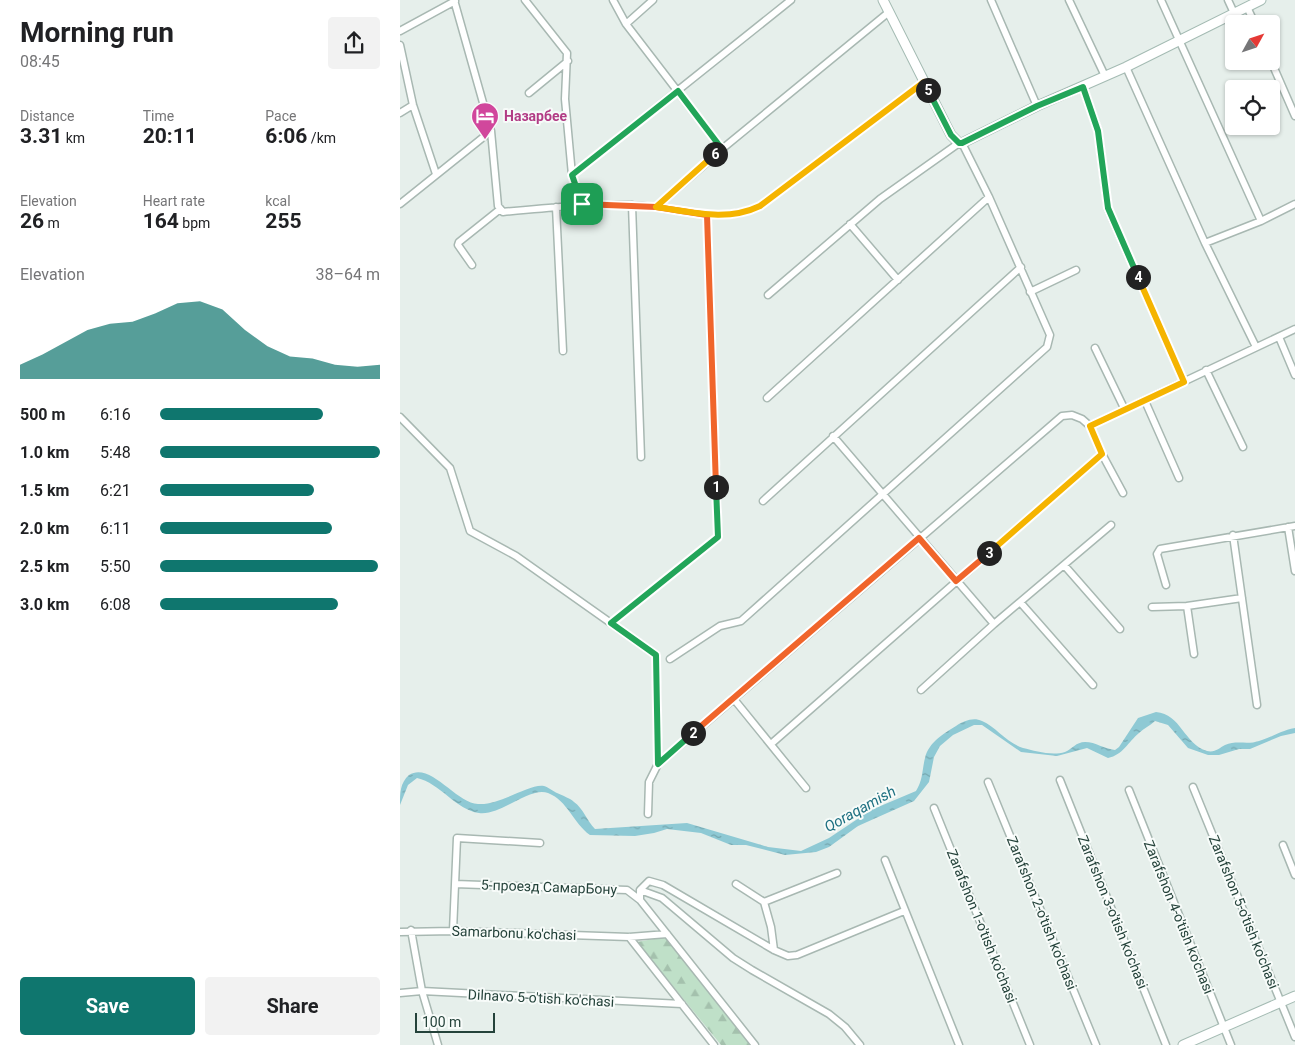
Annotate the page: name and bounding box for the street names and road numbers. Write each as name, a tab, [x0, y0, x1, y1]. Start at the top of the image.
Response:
street label: Zarafshon 3-o'tish ko'chasi	[1075, 833, 1151, 991]
street label: Zarafshon 5-o'tish ko'chasi	[1206, 833, 1282, 991]
street label: Zarafshon 2-o'tish ko'chasi	[1004, 834, 1080, 992]
street label: Zarafshon 4-o'tish ko'chasi	[1141, 838, 1217, 996]
street label: Zarafshon 1-o'tish ko'chasi	[944, 847, 1020, 1005]
street label: 5-проезд СамарБону	[481, 877, 618, 897]
street label: Samarbonu ko'chasi	[451, 923, 577, 943]
street label: Dilnavo 5-o'tish ko'chasi	[467, 986, 615, 1010]

